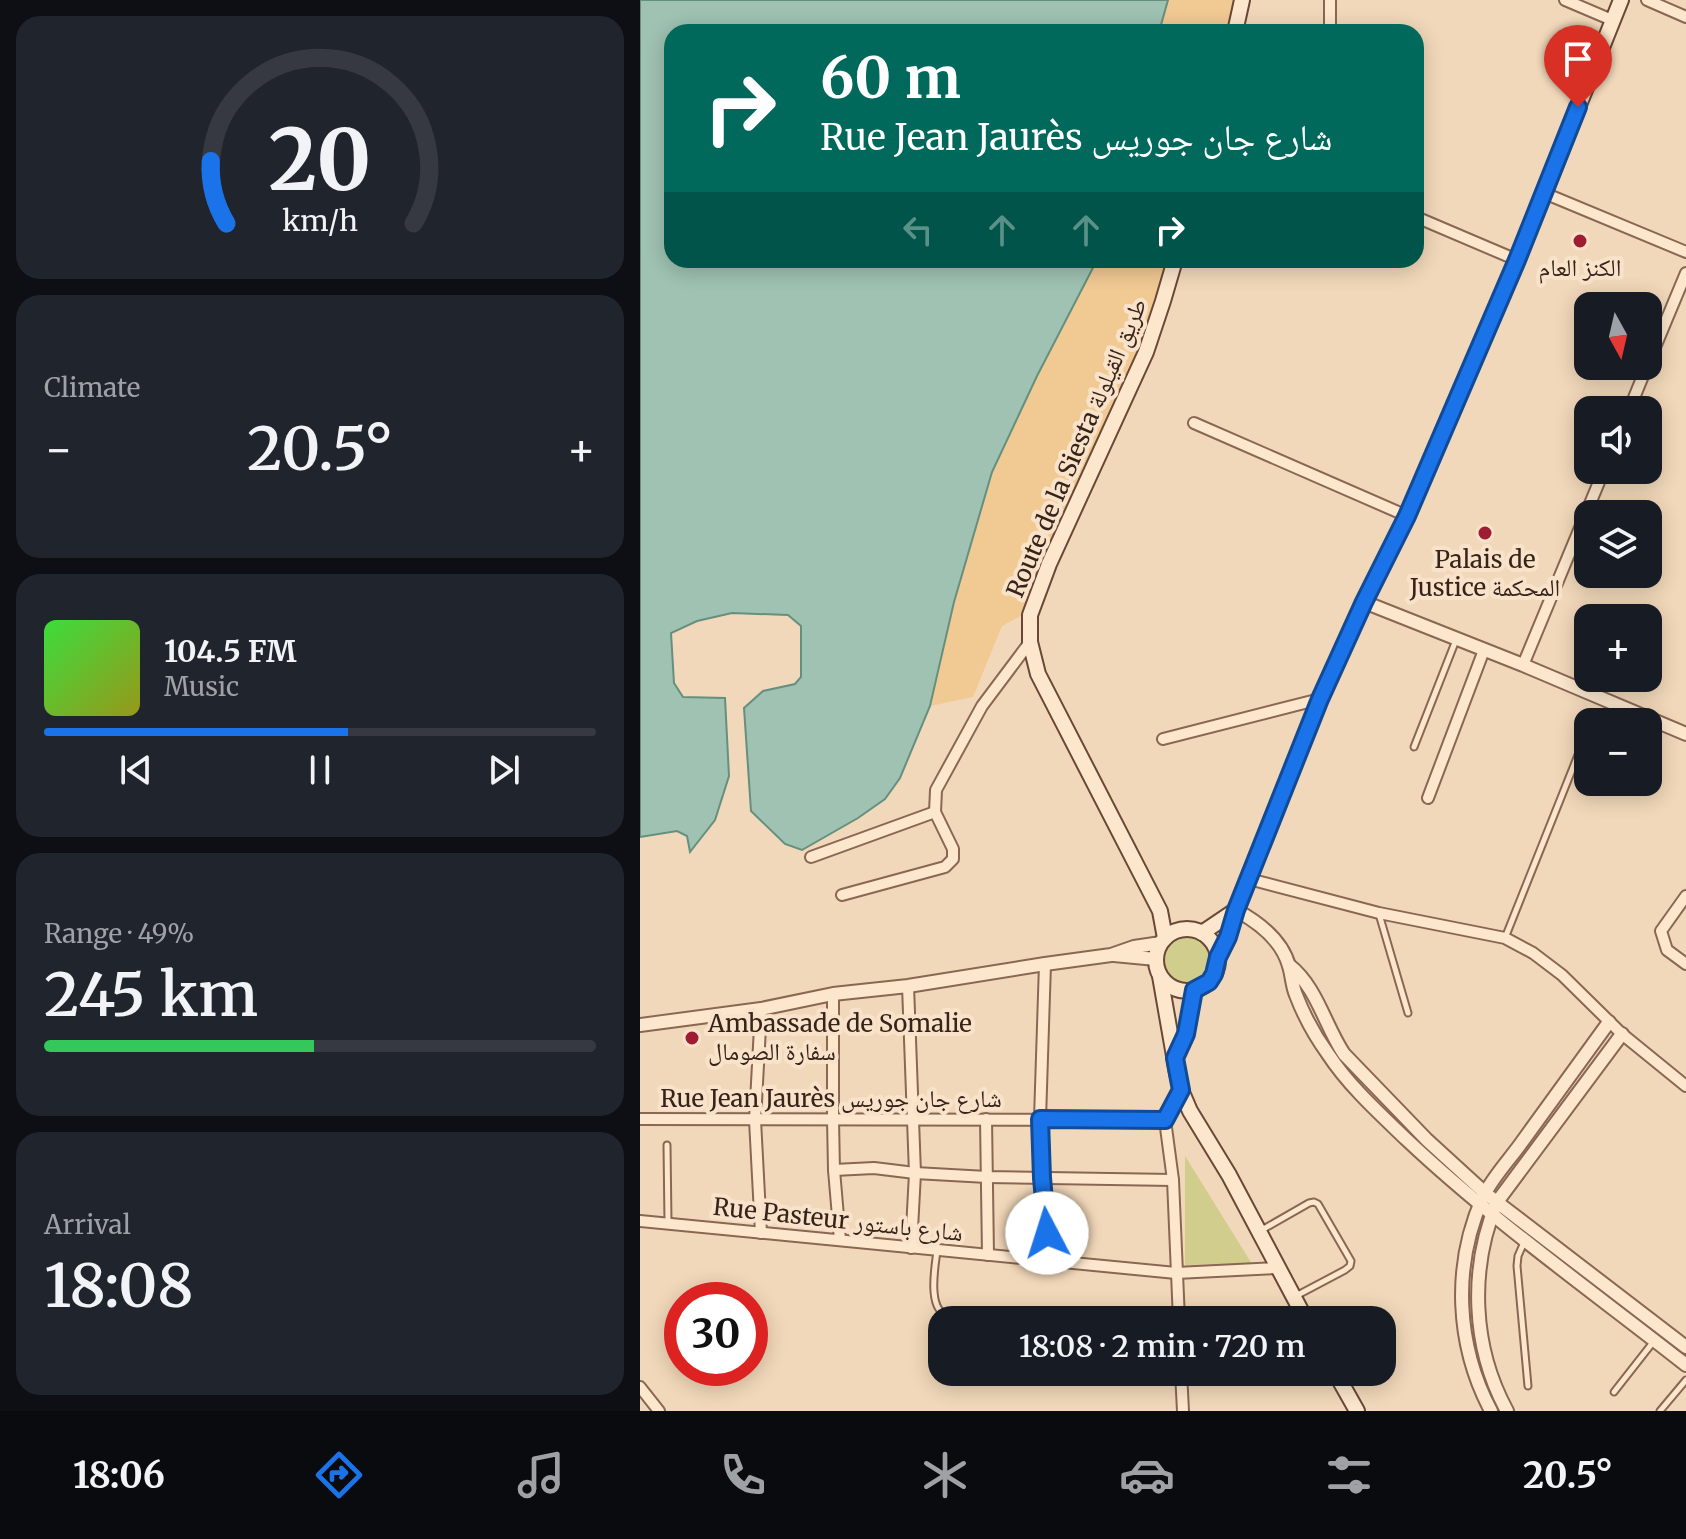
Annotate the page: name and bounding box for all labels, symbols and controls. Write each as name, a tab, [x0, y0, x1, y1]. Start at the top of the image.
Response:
pin	[1544, 25, 1612, 107]
icon: arrive	[1556, 37, 1600, 81]
text: 60 m	[820, 43, 961, 113]
icon: right	[688, 56, 792, 160]
text: 20	[269, 107, 371, 212]
text: Rue Jean Jaurès شارع جان جوريس	[820, 115, 1332, 160]
text: km/h	[282, 203, 358, 239]
icon: left	[896, 208, 940, 252]
icon: ahead	[980, 208, 1024, 252]
icon: ahead	[1064, 208, 1108, 252]
icon: right	[1148, 208, 1192, 252]
marker: الكنز العام	[1571, 232, 1589, 250]
place label: الكنز العام	[1539, 252, 1621, 284]
north arrow	[1574, 292, 1662, 380]
map controls	[1574, 292, 1662, 796]
street label: Route de la Siesta طريق القيلولة	[999, 294, 1154, 602]
text: Climate	[44, 371, 140, 404]
button: sound	[1574, 396, 1662, 484]
text: 20.5°	[247, 411, 393, 486]
text: −	[44, 422, 73, 477]
text: +	[567, 422, 596, 477]
button: layers	[1574, 500, 1662, 588]
marker: Palais de Justice المحكمة	[1476, 524, 1494, 542]
place label: Palais de Justice المحكمة	[1409, 544, 1560, 603]
button: +	[1574, 604, 1662, 692]
text: 104.5 FM	[164, 632, 297, 670]
text: Music	[164, 670, 239, 703]
button: −	[1574, 708, 1662, 796]
icon: previous	[114, 748, 158, 792]
icon: pause	[298, 748, 342, 792]
icon: next	[482, 748, 526, 792]
text: Range · 49%	[44, 917, 194, 950]
text: 245 km	[44, 957, 258, 1032]
place label: Ambassade de Somalie سفارة الصومال	[707, 1008, 972, 1067]
marker: Ambassade de Somalie سفارة الصومال	[683, 1029, 701, 1047]
street label: Rue Jean Jaurès شارع جان جوريس	[660, 1083, 1002, 1114]
street label: Rue Pasteur شارع باستور	[712, 1191, 965, 1248]
position arrow	[1005, 1191, 1089, 1275]
text: Arrival	[44, 1208, 131, 1241]
text: 18:08	[44, 1248, 193, 1323]
speed limit sign: 30	[664, 1282, 768, 1386]
text: 18:08 · 2 min · 720 m	[1019, 1327, 1305, 1365]
icon: directions	[311, 1447, 367, 1503]
icon: music	[513, 1447, 569, 1503]
icon: phone	[715, 1447, 771, 1503]
icon: climate	[917, 1447, 973, 1503]
icon: car	[1119, 1447, 1175, 1503]
icon: filters	[1321, 1447, 1377, 1503]
text: 18:06	[73, 1453, 165, 1498]
text: 20.5°	[1523, 1453, 1613, 1498]

